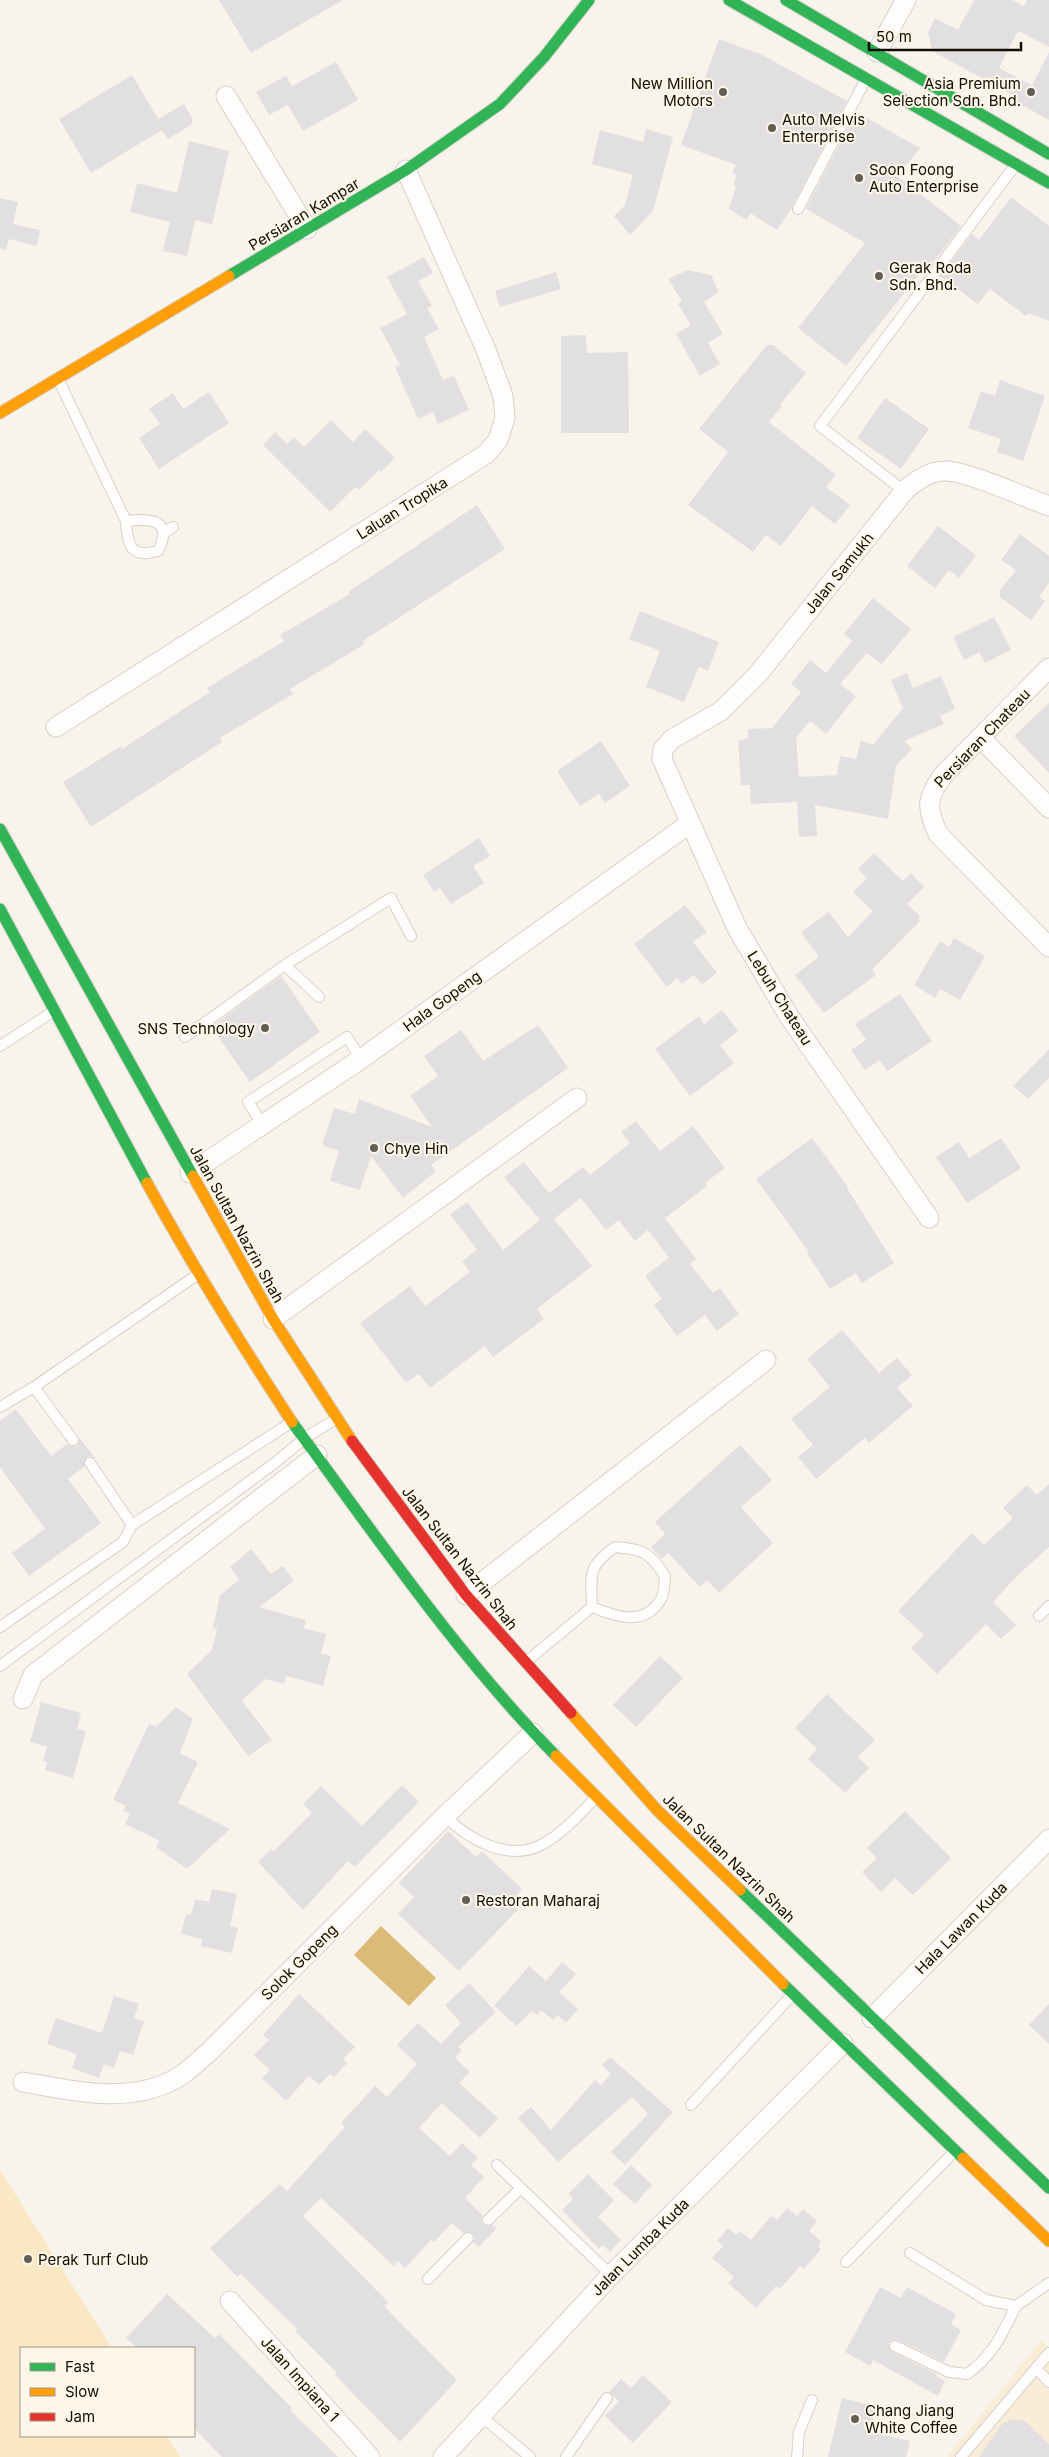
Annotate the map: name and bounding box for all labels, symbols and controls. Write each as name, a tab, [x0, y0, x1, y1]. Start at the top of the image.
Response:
scale bar	[869, 20, 1022, 52]
text: 50 m	[876, 27, 912, 46]
place label: New Million Motors	[631, 74, 713, 110]
place label: Asia Premium Selection Sdn. Bhd.	[883, 74, 1021, 110]
marker: New Million Motors	[717, 86, 729, 98]
marker: Asia Premium Selection Sdn. Bhd.	[1025, 86, 1037, 98]
place label: Auto Melvis Enterprise	[782, 110, 865, 146]
marker: Auto Melvis Enterprise	[766, 122, 778, 134]
place label: Soon Foong Auto Enterprise	[869, 160, 979, 196]
marker: Soon Foong Auto Enterprise	[853, 172, 865, 184]
street label: Persiaran Kampar	[245, 173, 363, 255]
place label: Gerak Roda Sdn. Bhd.	[889, 258, 972, 294]
marker: Gerak Roda Sdn. Bhd.	[873, 270, 885, 282]
street label: Laluan Tropika	[353, 472, 451, 544]
street label: Jalan Samukh	[800, 528, 878, 618]
street label: Persiaran Chateau	[930, 685, 1034, 791]
street label: Lebuh Chateau	[743, 947, 817, 1049]
street label: Hala Gopeng	[399, 966, 485, 1036]
place label: SNS Technology	[137, 1019, 256, 1038]
marker: SNS Technology	[259, 1022, 271, 1034]
place label: Chye Hin	[384, 1139, 448, 1158]
street label: Jalan Sultan Nazrin Shah	[186, 1142, 288, 1306]
marker: Chye Hin	[368, 1142, 380, 1154]
street label: Jalan Sultan Nazrin Shah	[398, 1482, 522, 1634]
street label: Jalan Sultan Nazrin Shah	[659, 1790, 799, 1926]
street label: Hala Lawan Kuda	[911, 1878, 1011, 1978]
place label: Restoran Maharaj	[476, 1891, 600, 1910]
marker: Restoran Maharaj	[460, 1894, 472, 1906]
street label: Solok Gopeng	[257, 1920, 341, 2004]
street label: Jalan Lumba Kuda	[587, 2194, 693, 2300]
place label: Perak Turf Club	[38, 2250, 149, 2269]
marker: Perak Turf Club	[22, 2253, 34, 2265]
street label: Jalan Impiana 1	[257, 2332, 343, 2426]
legend	[20, 2347, 195, 2437]
text: Fast	[65, 2357, 95, 2376]
text: Slow	[65, 2382, 99, 2401]
place label: Chang Jiang White Coffee	[865, 2401, 958, 2437]
text: Jam	[65, 2407, 95, 2426]
marker: Chang Jiang White Coffee	[849, 2413, 861, 2425]

